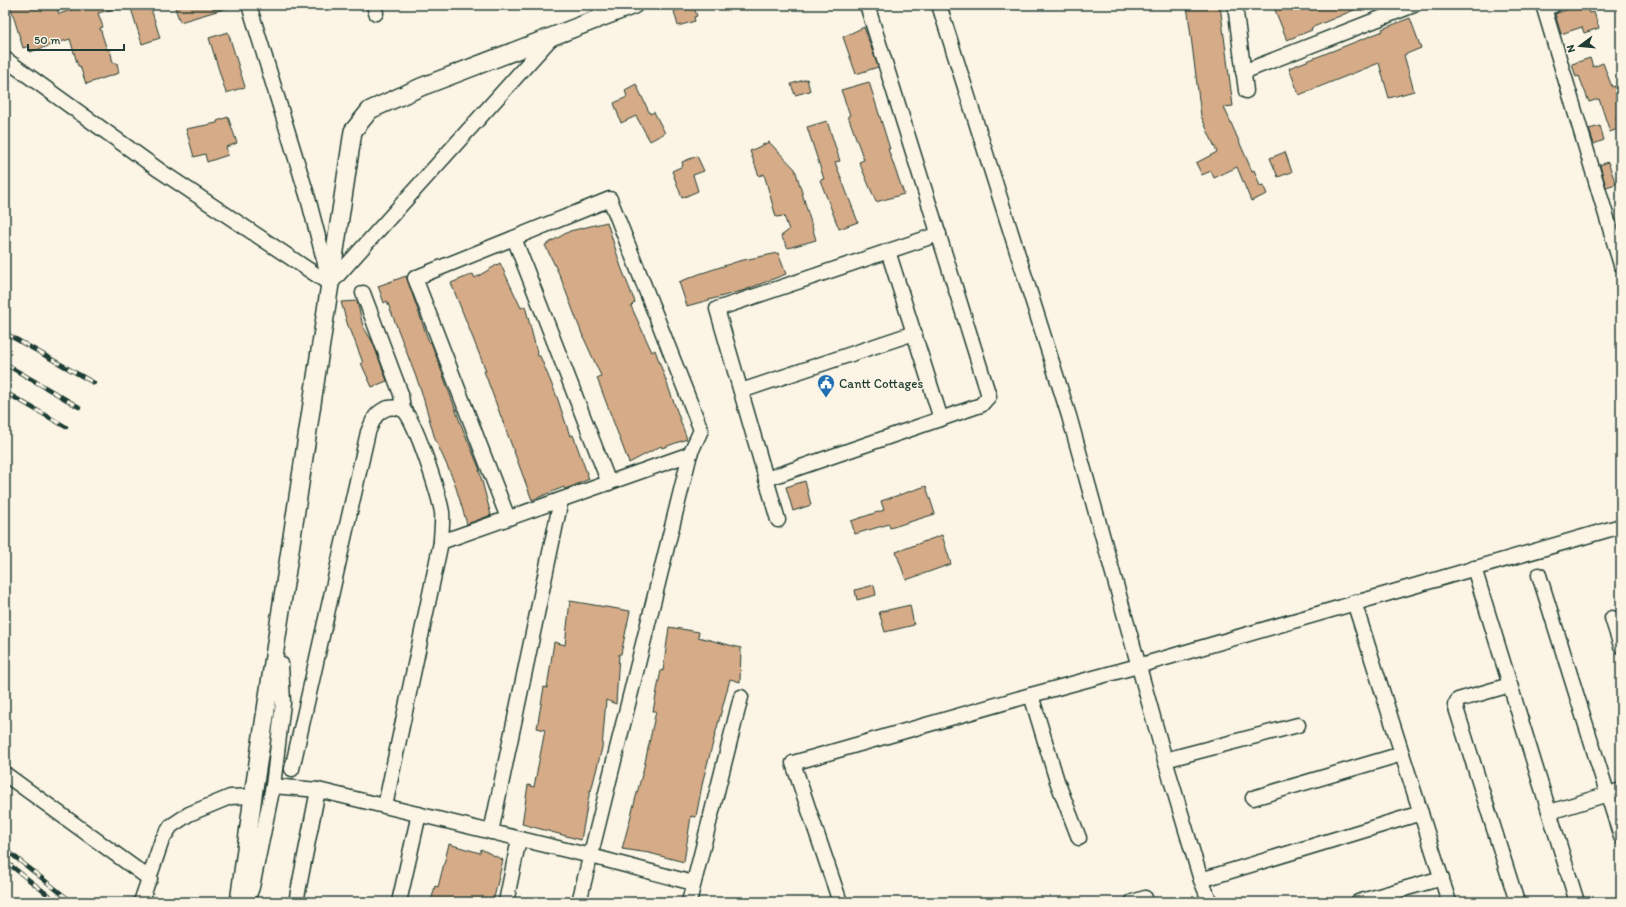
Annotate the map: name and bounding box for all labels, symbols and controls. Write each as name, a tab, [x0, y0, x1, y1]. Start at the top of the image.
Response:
scale bar	[28, 26, 124, 52]
north arrow	[1560, 26, 1600, 66]
text: 50 m	[34, 33, 60, 47]
text: N	[1564, 43, 1578, 54]
public building icon: Cantt Cottages	[816, 373, 836, 398]
place label: Cantt Cottages	[839, 376, 923, 391]

